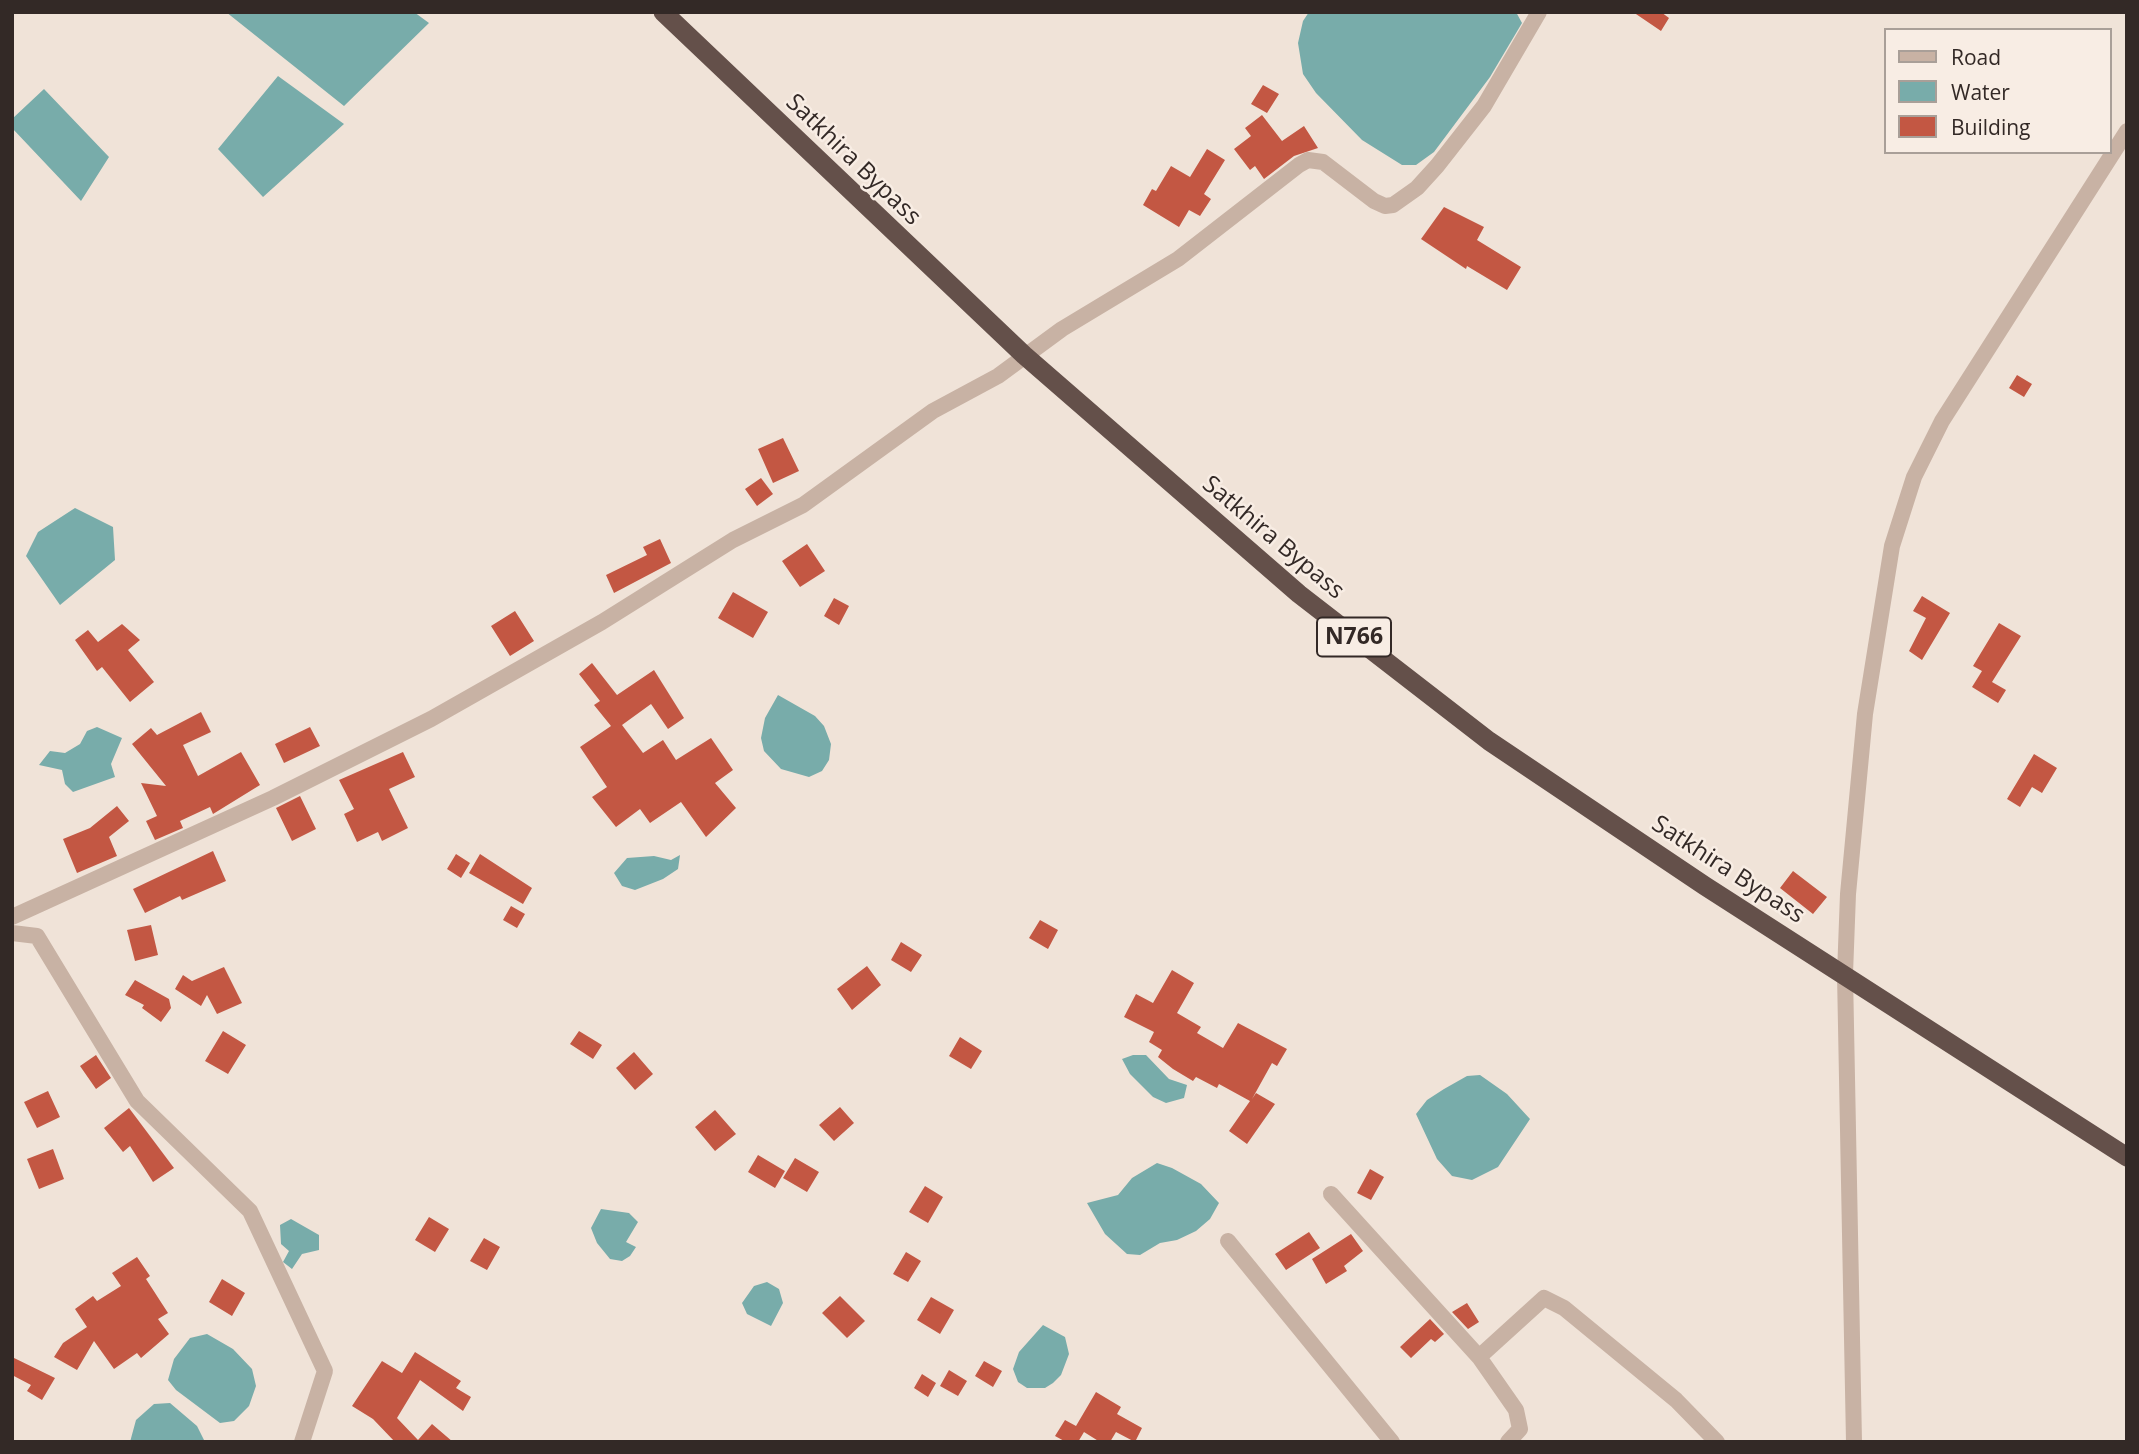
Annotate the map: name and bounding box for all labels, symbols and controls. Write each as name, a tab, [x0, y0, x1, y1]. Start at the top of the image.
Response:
legend	[1884, 28, 2111, 154]
text: Road	[1951, 43, 2001, 71]
text: Water	[1951, 78, 2010, 106]
street label: Satkhira Bypass	[780, 88, 926, 232]
text: Building	[1951, 113, 2030, 141]
street label: Satkhira Bypass	[1196, 470, 1350, 606]
road number: N766	[1317, 618, 1391, 656]
street label: Satkhira Bypass	[1646, 810, 1810, 930]

